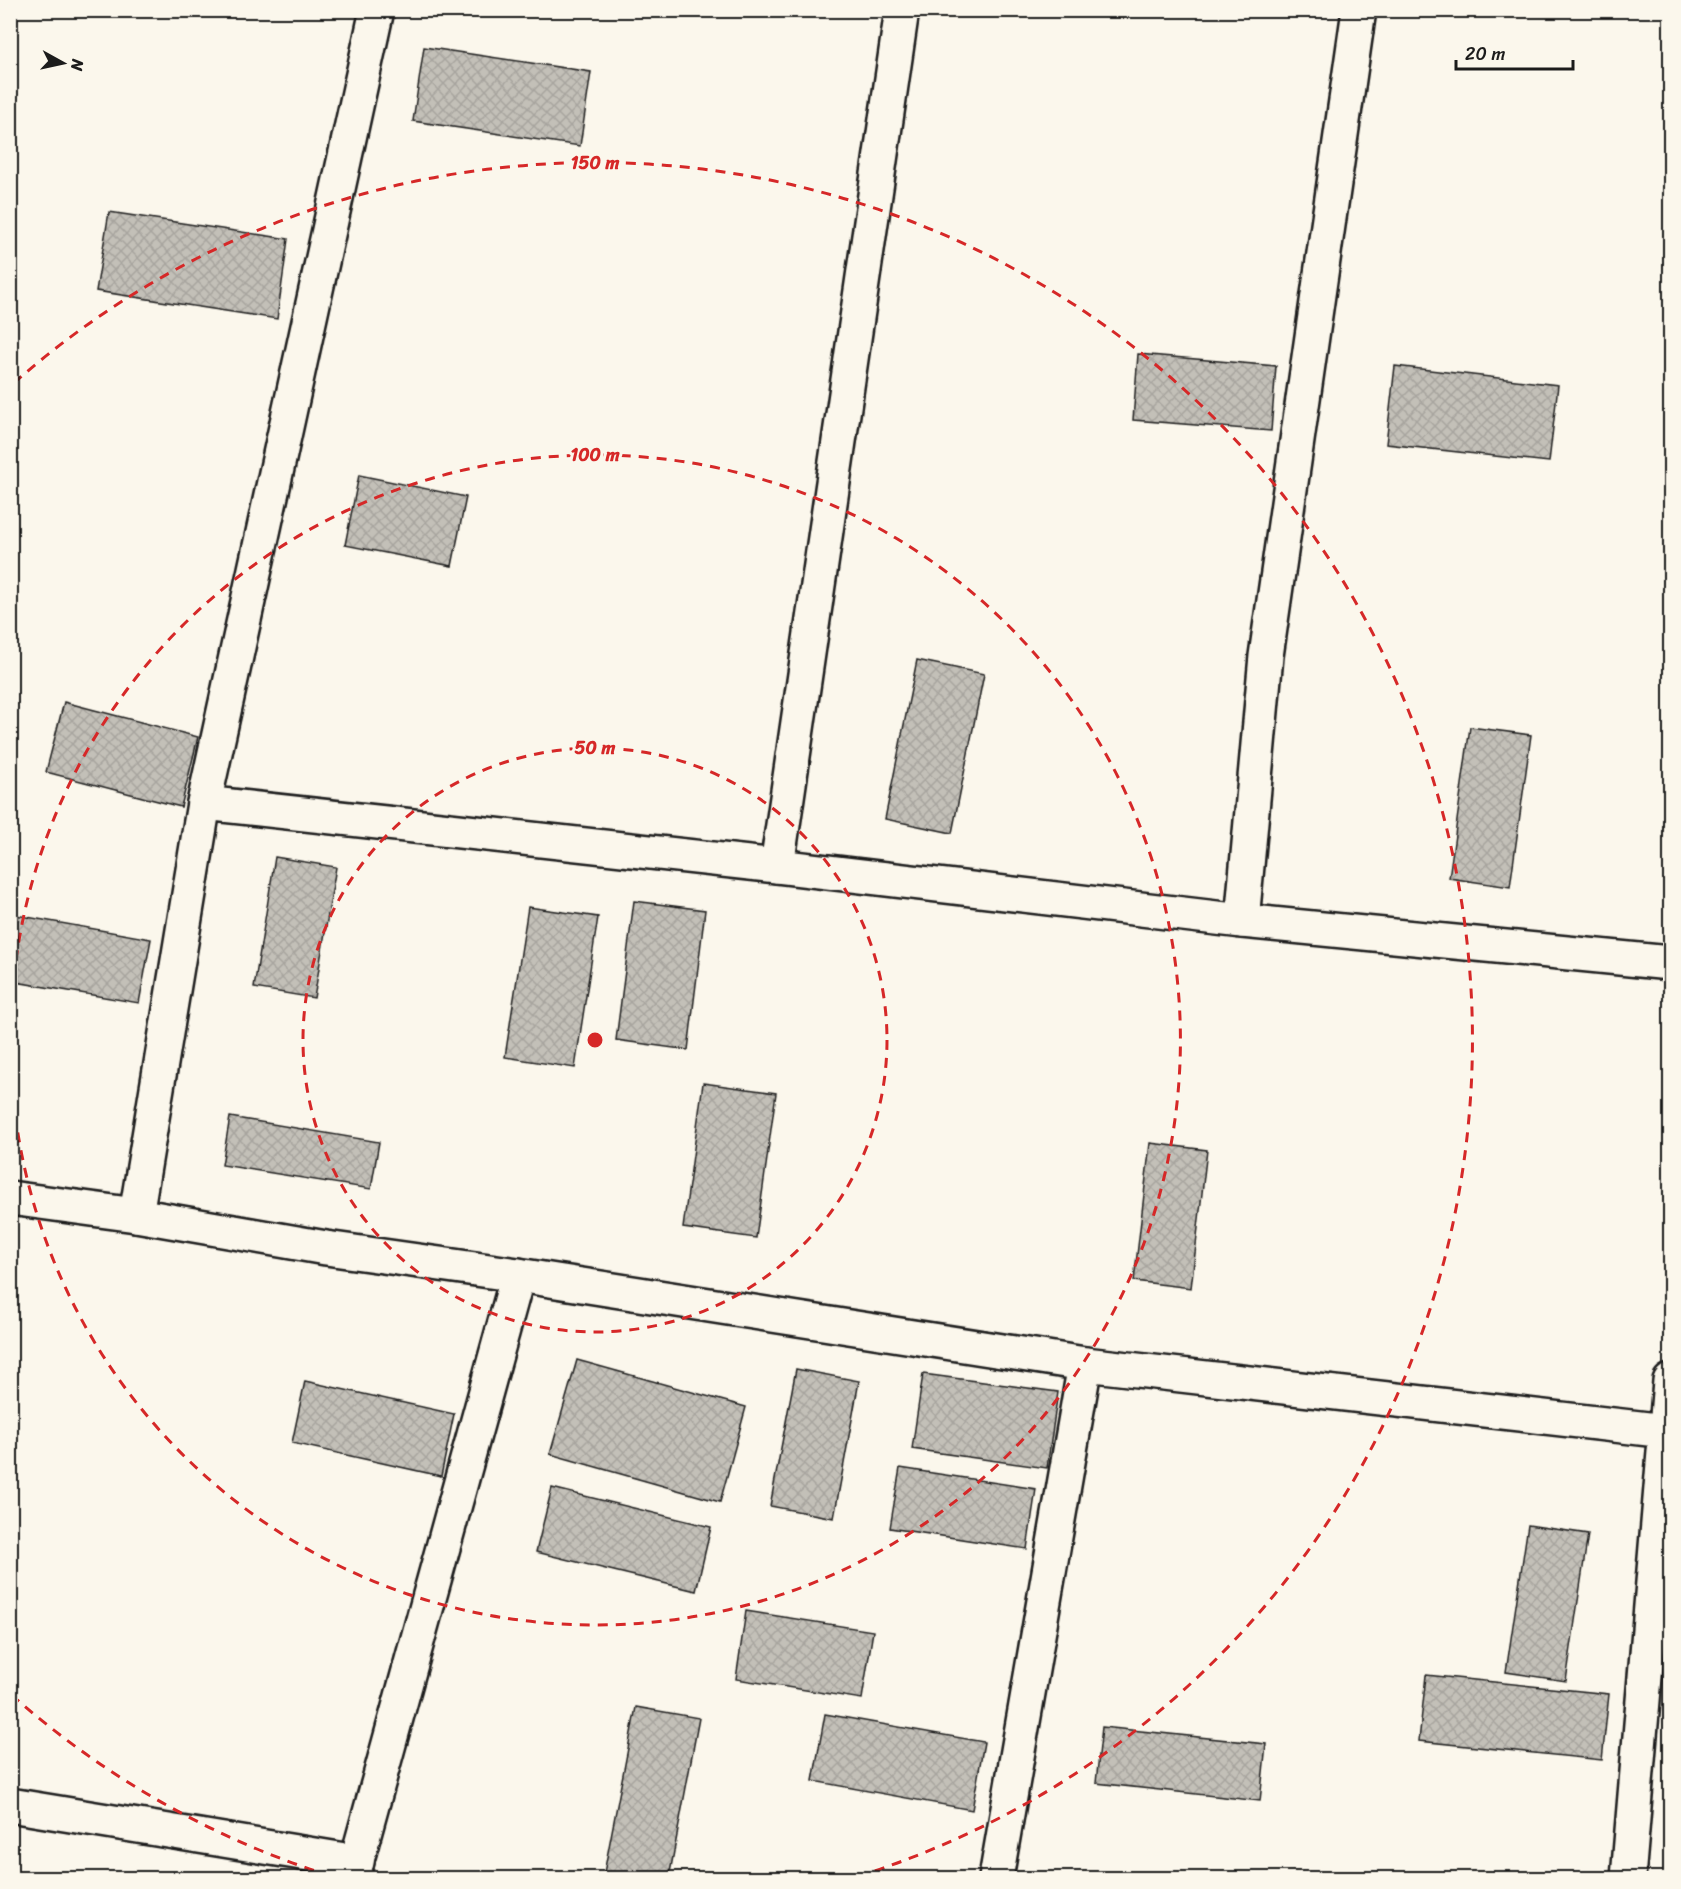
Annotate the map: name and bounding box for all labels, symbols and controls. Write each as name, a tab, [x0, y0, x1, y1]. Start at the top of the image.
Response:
north arrow	[33, 33, 93, 93]
scale bar	[1456, 33, 1573, 71]
text: 20 m	[1465, 38, 1505, 70]
text: N	[62, 57, 93, 73]
text: 150 m	[571, 147, 619, 179]
text: 100 m	[571, 439, 620, 471]
text: 50 m	[575, 732, 616, 764]
centre of rings	[585, 1030, 605, 1050]

